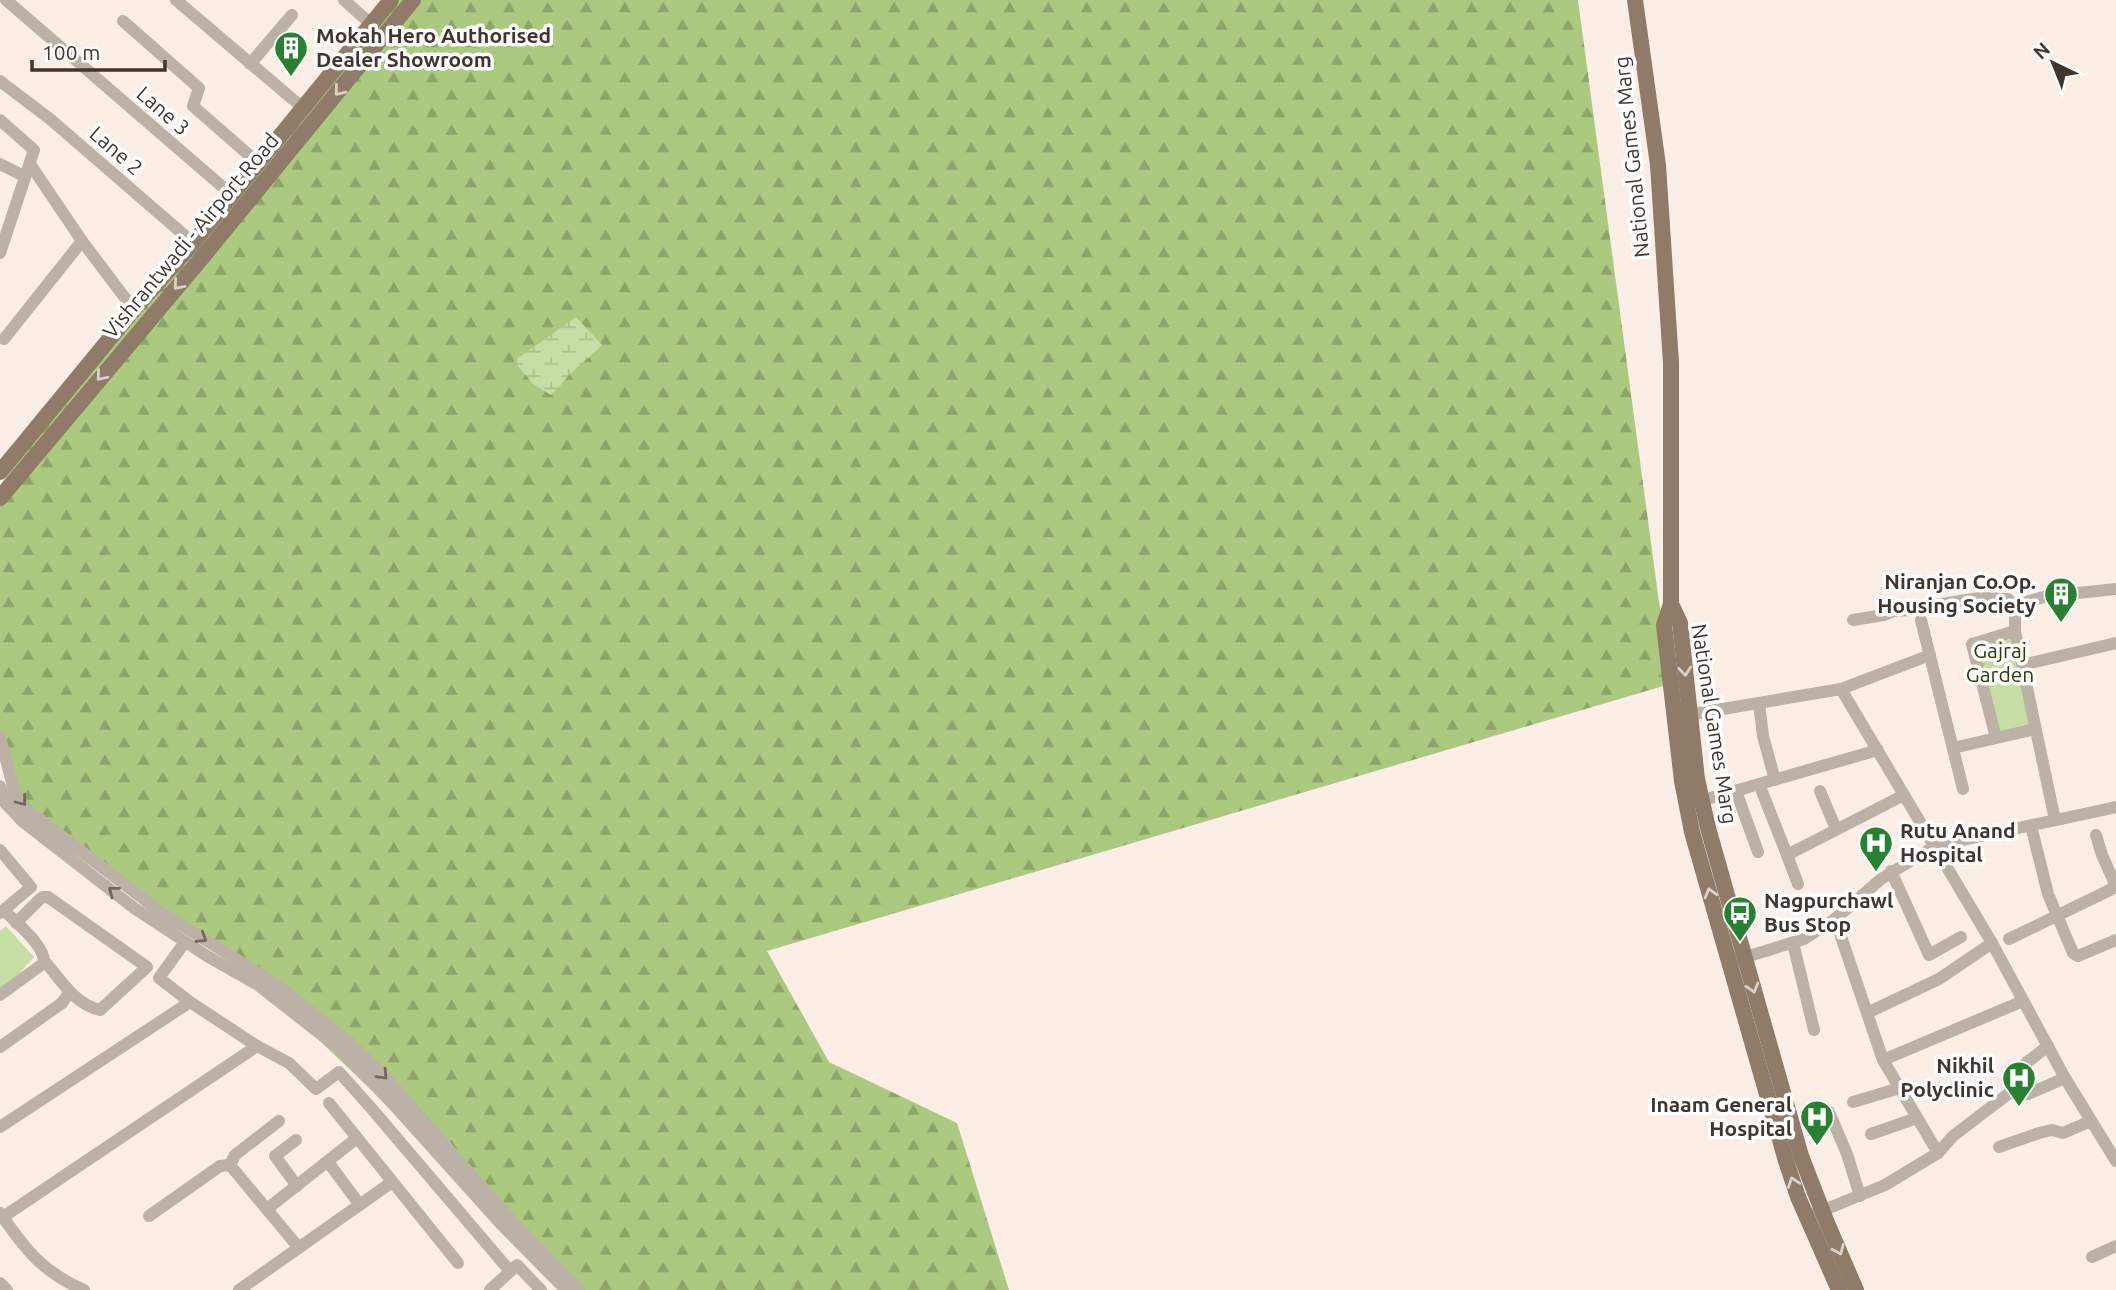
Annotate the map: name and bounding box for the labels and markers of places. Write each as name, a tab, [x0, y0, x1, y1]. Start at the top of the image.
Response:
place label: Mokah Hero Authorised Dealer Showroom	[316, 23, 551, 71]
building icon: Mokah Hero Authorised Dealer Showroom	[272, 29, 310, 78]
place label: Niranjan Co.Op. Housing Society	[1877, 569, 2036, 617]
building icon: Niranjan Co.Op. Housing Society	[2042, 575, 2080, 624]
place label: Rutu Anand Hospital	[1900, 818, 2016, 866]
hospital icon: Rutu Anand Hospital	[1857, 824, 1895, 873]
place label: Nagpurchawl Bus Stop	[1764, 888, 1893, 936]
bus stop icon: Nagpurchawl Bus Stop	[1721, 894, 1759, 943]
place label: Nikhil Polyclinic	[1900, 1053, 1994, 1101]
hospital icon: Nikhil Polyclinic	[2000, 1059, 2038, 1108]
place label: Inaam General Hospital	[1650, 1092, 1792, 1140]
hospital icon: Inaam General Hospital	[1798, 1098, 1836, 1147]

